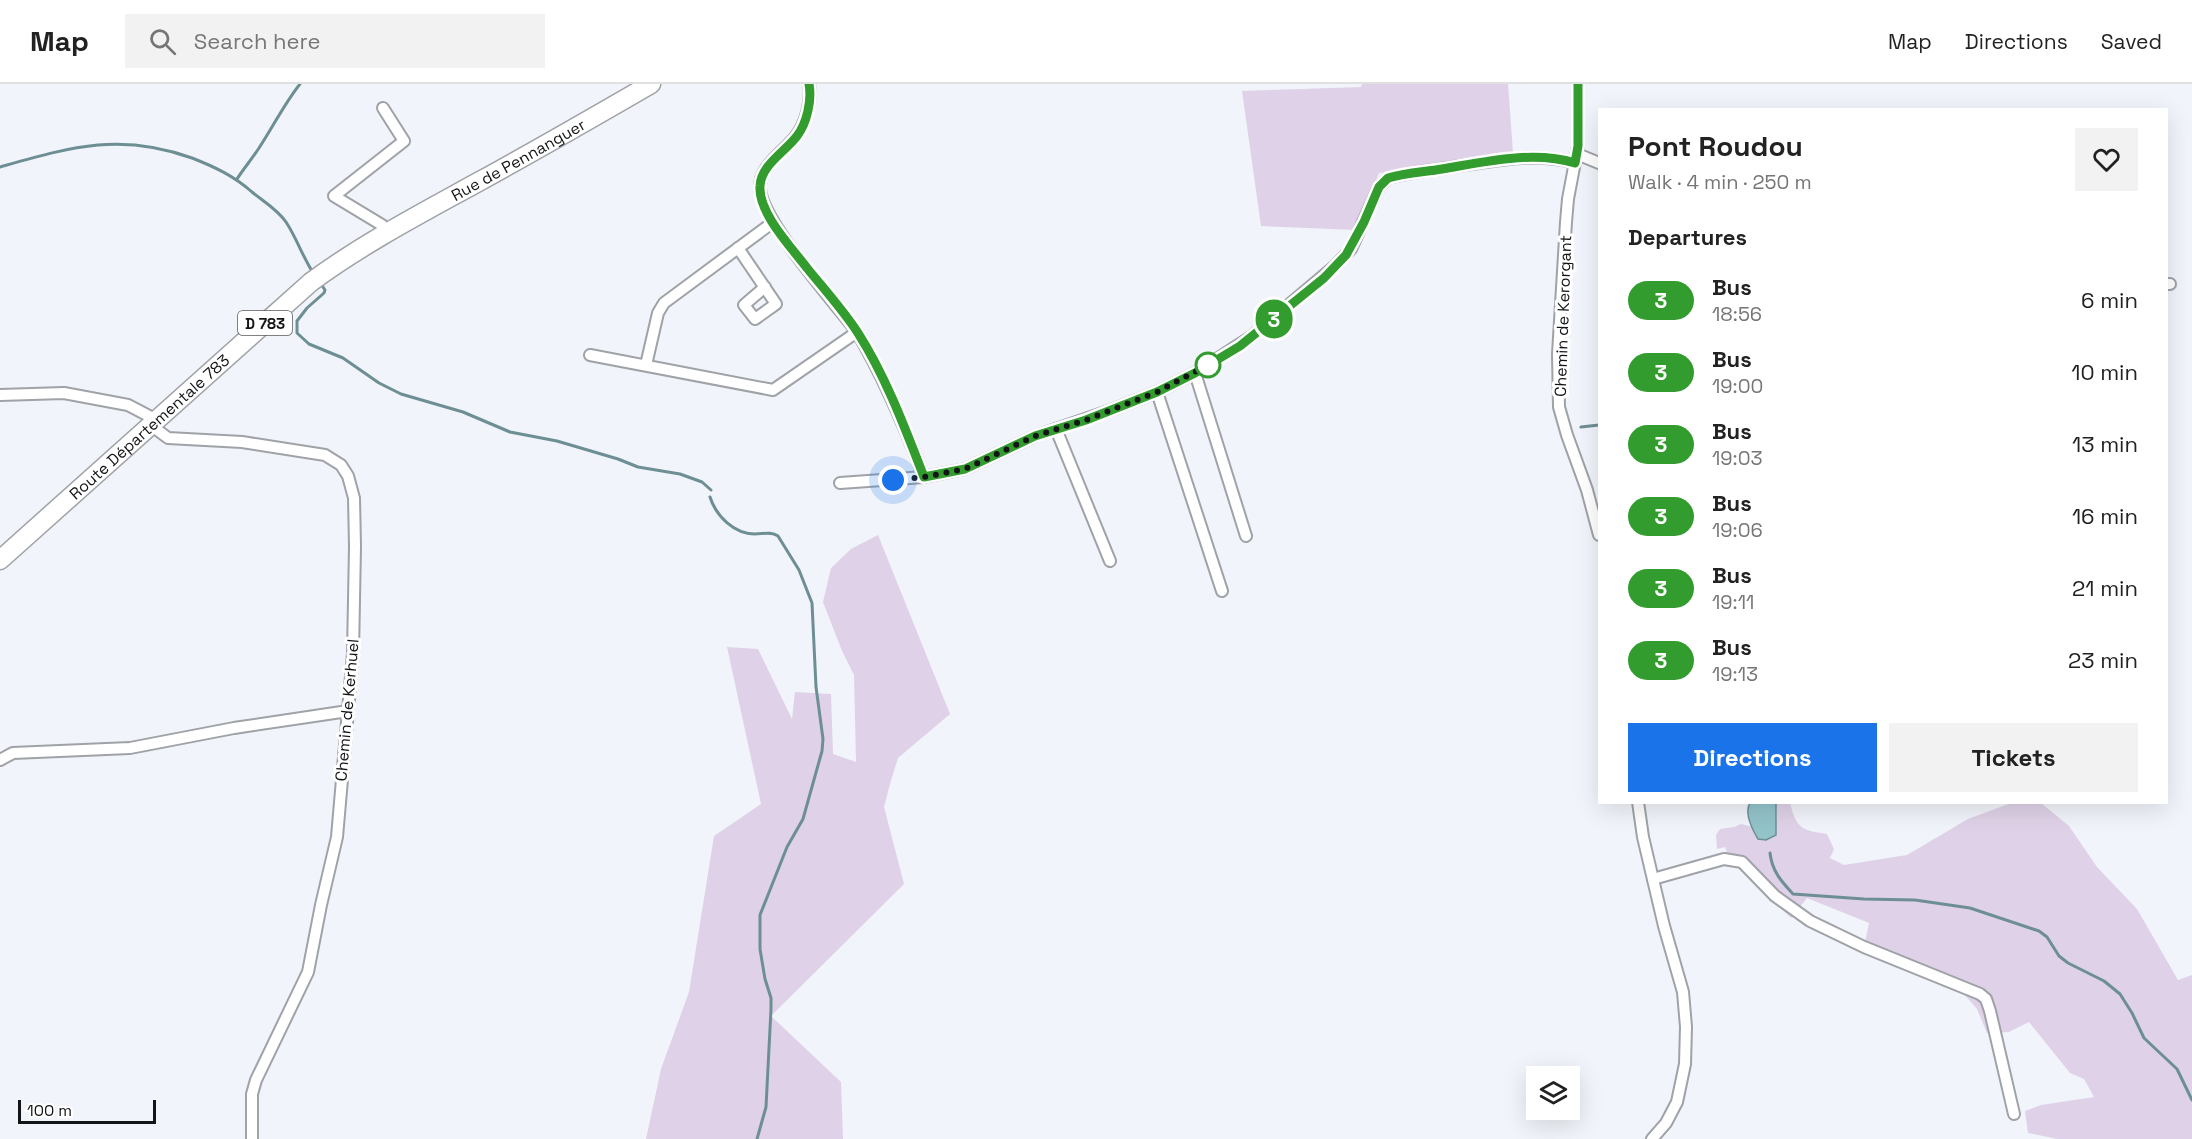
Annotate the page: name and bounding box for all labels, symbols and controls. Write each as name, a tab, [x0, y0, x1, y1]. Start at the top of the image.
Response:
search box	[125, 14, 545, 68]
text: Map	[30, 23, 89, 59]
icon: search	[146, 25, 179, 58]
text: Search here	[194, 27, 321, 55]
text: Map	[1888, 28, 1932, 55]
text: Directions	[1965, 28, 2068, 55]
text: Saved	[2101, 28, 2162, 55]
street label: Rue de Pennanguer	[447, 114, 589, 205]
text: Pont Roudou	[1628, 128, 1803, 164]
button: heart	[2075, 128, 2138, 191]
text: Walk · 4 min · 250 m	[1628, 169, 1812, 195]
text: Departures	[1628, 223, 1747, 251]
street label: Chemin de Kerorgant	[1550, 235, 1576, 397]
text: Bus	[1712, 273, 1752, 301]
text: 6 min	[2081, 286, 2138, 314]
text: 3	[1655, 287, 1667, 314]
line badge: 3	[1254, 300, 1294, 338]
text: 18:56	[1712, 301, 1762, 327]
text: 3	[1268, 306, 1280, 333]
road number: D 783	[238, 311, 292, 335]
text: Bus	[1712, 345, 1752, 373]
street label: Route Départementale 783	[64, 349, 234, 504]
unlabelled marker	[1195, 352, 1221, 378]
text: 10 min	[2071, 358, 2138, 386]
text: 3	[1655, 359, 1667, 386]
text: 19:00	[1712, 373, 1763, 399]
text: Bus	[1712, 417, 1752, 445]
text: 13 min	[2072, 430, 2138, 458]
text: 3	[1655, 431, 1667, 458]
text: 19:03	[1712, 445, 1763, 471]
your location	[878, 465, 908, 495]
text: Bus	[1712, 489, 1752, 517]
text: 16 min	[2072, 502, 2138, 530]
text: 3	[1655, 503, 1667, 530]
text: 19:06	[1712, 517, 1763, 543]
text: Bus	[1712, 561, 1752, 589]
text: 21 min	[2072, 574, 2138, 602]
text: 3	[1655, 575, 1667, 602]
text: 19:11	[1712, 589, 1754, 615]
text: Bus	[1712, 633, 1752, 661]
street label: Chemin de Kerhuel	[330, 638, 364, 782]
text: 23 min	[2068, 646, 2138, 674]
text: 3	[1655, 647, 1667, 674]
text: 19:13	[1712, 661, 1758, 687]
button: Directions	[1628, 723, 1877, 792]
button: Tickets	[1889, 723, 2138, 792]
map controls	[1526, 1066, 1580, 1120]
button: layers	[1526, 1066, 1580, 1120]
scale bar	[18, 1097, 156, 1124]
text: 100 m	[27, 1100, 72, 1121]

